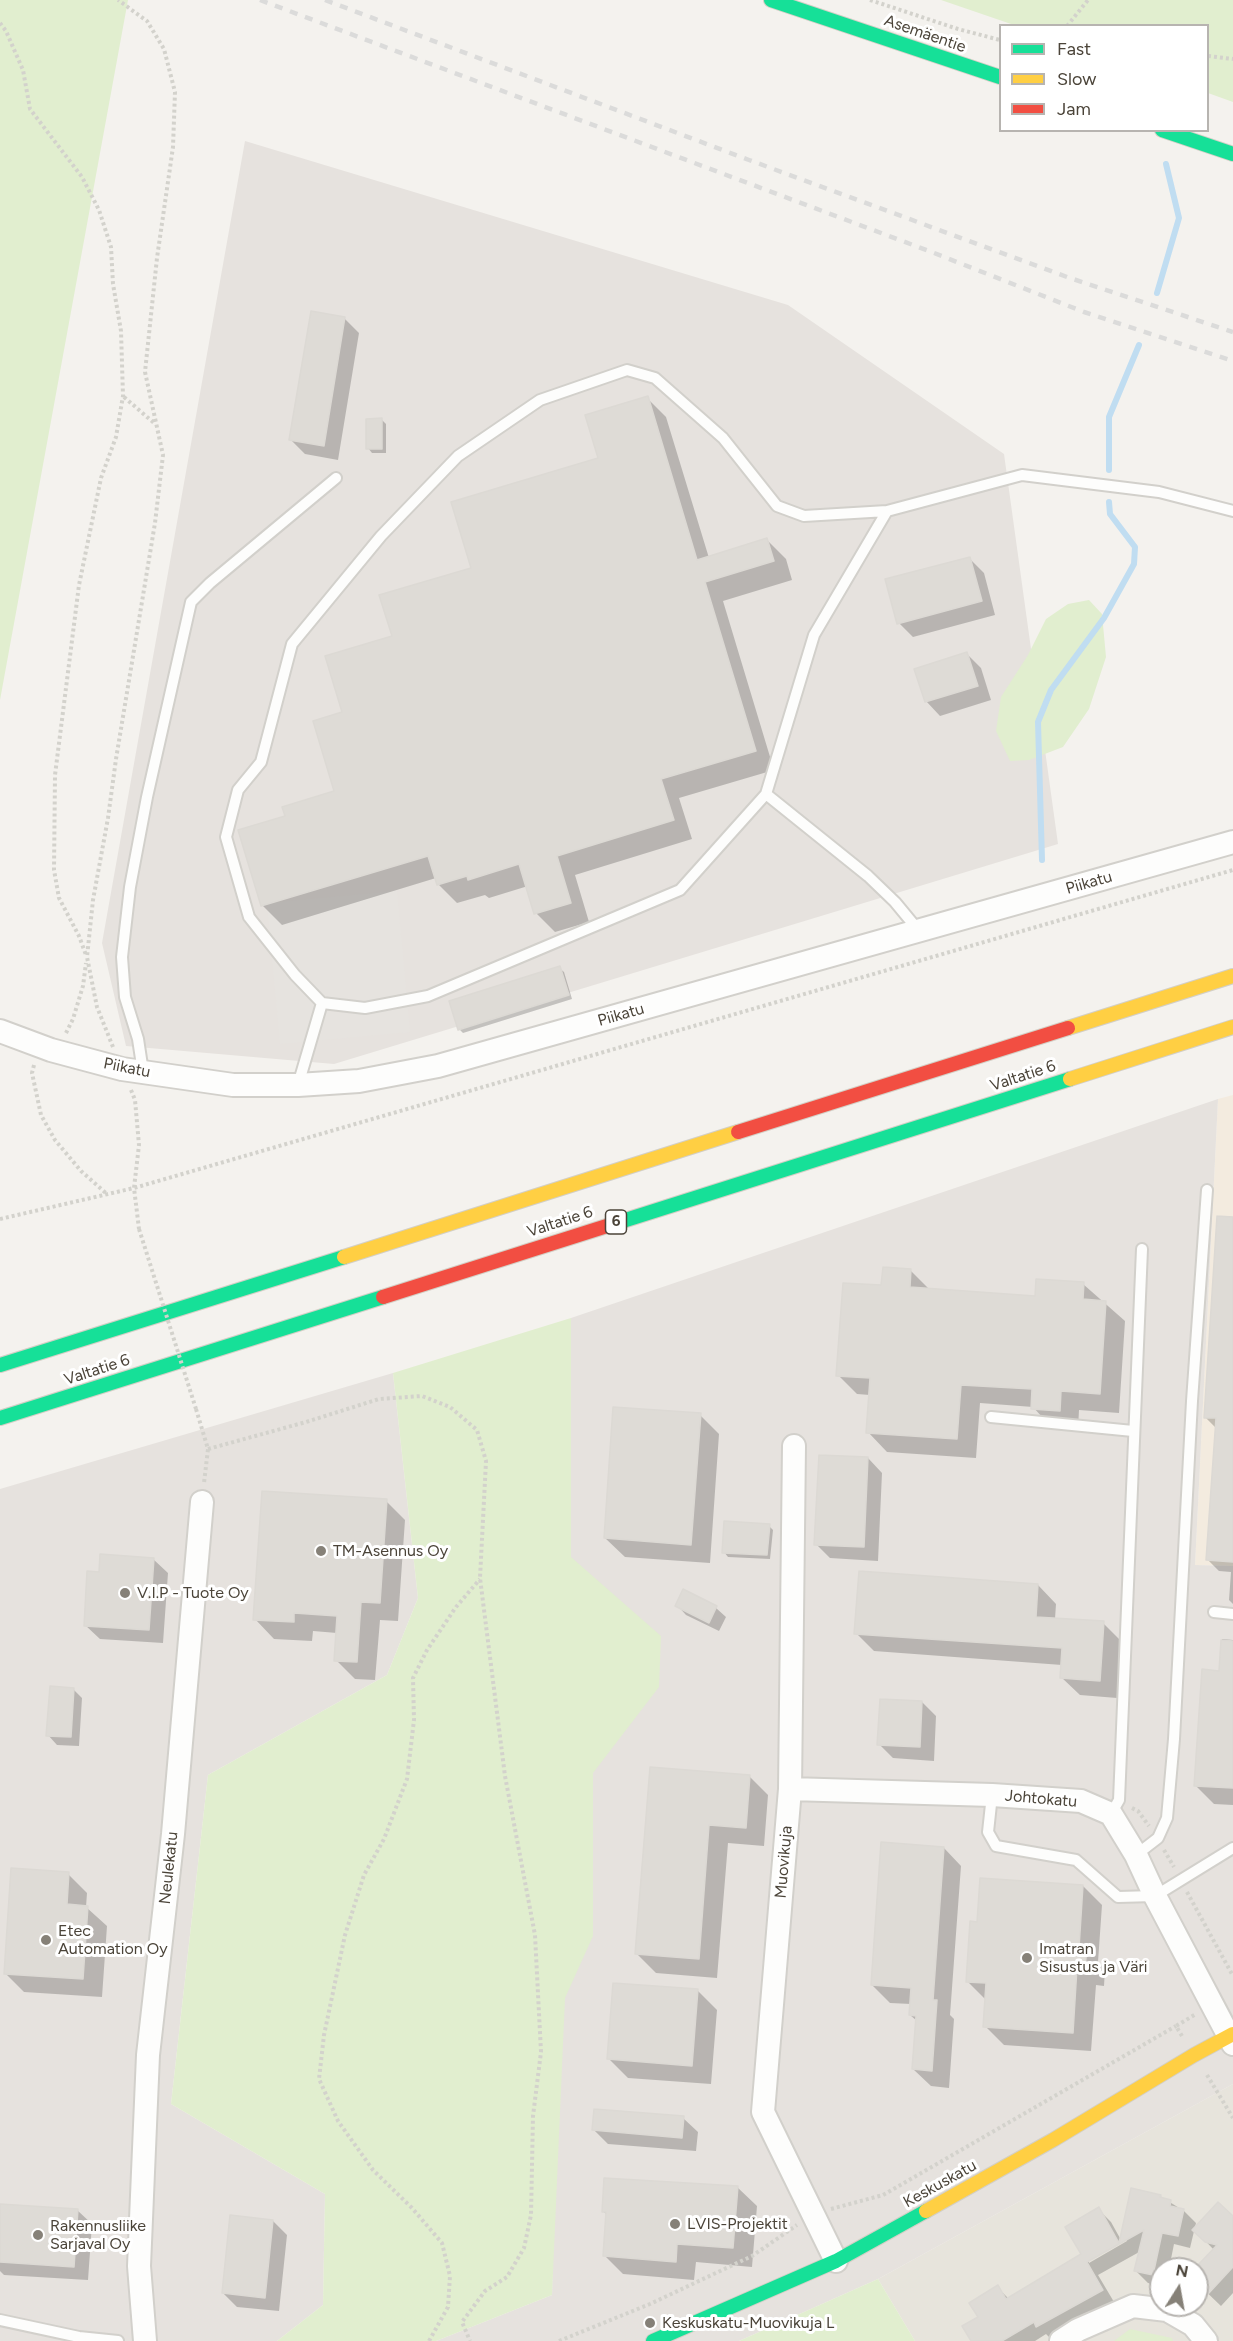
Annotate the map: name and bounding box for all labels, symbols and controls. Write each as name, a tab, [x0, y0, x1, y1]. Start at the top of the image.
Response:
street label: Asemäentie	[882, 11, 968, 57]
legend	[999, 24, 1209, 132]
text: Fast	[1057, 38, 1091, 60]
text: Slow	[1057, 68, 1096, 90]
text: Jam	[1057, 98, 1091, 120]
street label: Piikatu	[1064, 867, 1114, 899]
street label: Piikatu	[596, 999, 646, 1031]
street label: Piikatu	[102, 1054, 152, 1082]
street label: Valtatie 6	[988, 1056, 1058, 1096]
street label: Valtatie 6	[525, 1202, 595, 1242]
road number: 6	[606, 1210, 626, 1234]
street label: Valtatie 6	[62, 1350, 132, 1390]
place label: TM-Asennus Oy	[333, 1541, 448, 1561]
marker: TM-Asennus Oy	[314, 1544, 328, 1558]
place label: V.I.P - Tuote Oy	[137, 1583, 249, 1603]
marker: V.I.P - Tuote Oy	[118, 1586, 132, 1600]
street label: Johtokatu	[1004, 1786, 1078, 1812]
street label: Muovikuja	[771, 1825, 797, 1899]
street label: Neulekatu	[156, 1831, 182, 1905]
place label: Etec Automation Oy	[58, 1921, 168, 1959]
marker: Etec Automation Oy	[39, 1933, 53, 1947]
place label: Imatran Sisustus ja Väri	[1039, 1939, 1148, 1977]
marker: Imatran Sisustus ja Väri	[1020, 1951, 1034, 1965]
street label: Keskuskatu	[900, 2156, 980, 2212]
place label: LVIS-Projektit	[687, 2214, 788, 2234]
place label: Rakennusliike Sarjaval Oy	[50, 2216, 146, 2254]
marker: LVIS-Projektit	[668, 2217, 682, 2231]
marker: Rakennusliike Sarjaval Oy	[31, 2228, 45, 2242]
north arrow	[1149, 2257, 1209, 2317]
text: N	[1174, 2260, 1190, 2281]
place label: Keskuskatu-Muovikuja L	[662, 2313, 834, 2333]
marker: Keskuskatu-Muovikuja L	[643, 2316, 657, 2330]

